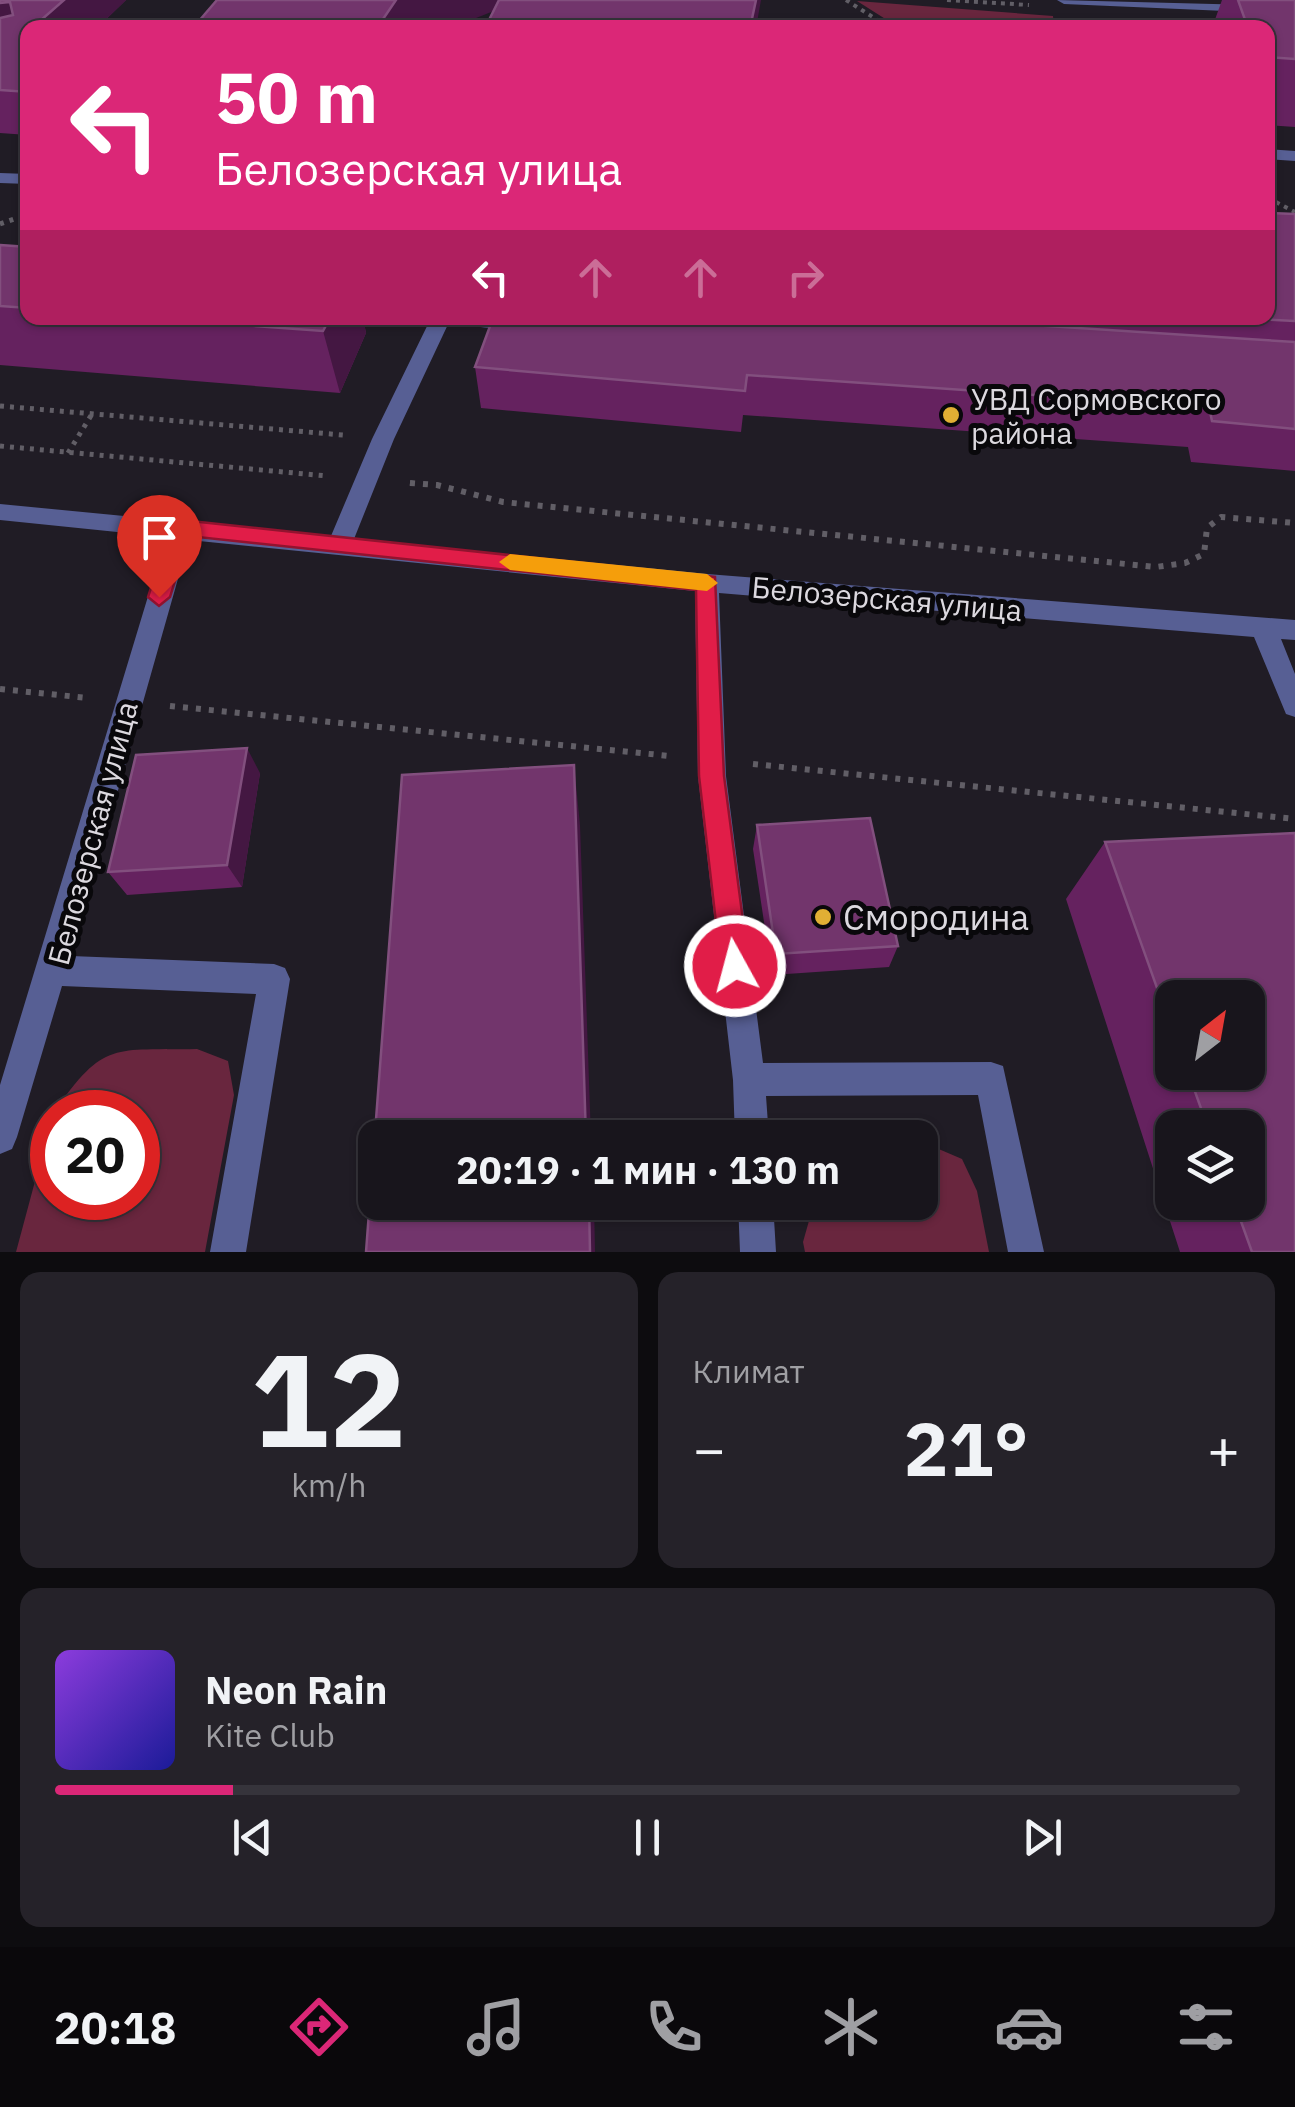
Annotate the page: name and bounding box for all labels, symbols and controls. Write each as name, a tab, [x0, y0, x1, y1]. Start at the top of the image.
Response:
text: 50 m	[215, 51, 378, 142]
icon: left	[50, 60, 180, 190]
text: Белозерская улица	[215, 139, 622, 197]
icon: left	[463, 250, 518, 305]
icon: ahead	[568, 250, 623, 305]
icon: ahead	[673, 250, 728, 305]
icon: right	[778, 250, 833, 305]
place label: УВД Сормовского района	[971, 379, 1222, 452]
marker: УВД Сормовского района	[940, 404, 962, 426]
pin	[117, 495, 202, 598]
icon: arrive	[132, 510, 187, 565]
street label: Белозерская улица	[750, 567, 1024, 629]
street label: Белозерская улица	[38, 697, 146, 969]
place label: Смородина	[843, 894, 1029, 940]
marker: Смородина	[812, 906, 834, 928]
position arrow	[683, 914, 787, 1018]
north arrow	[1155, 980, 1265, 1090]
map controls	[1155, 980, 1265, 1220]
speed limit sign: 20	[30, 1090, 160, 1220]
button: layers	[1155, 1110, 1265, 1220]
text: 20:19 · 1 мин · 130 m	[456, 1145, 840, 1194]
text: 12	[251, 1314, 407, 1483]
text: Климат	[693, 1350, 805, 1392]
text: 21°	[904, 1399, 1029, 1497]
text: −	[693, 1413, 726, 1484]
text: +	[1207, 1413, 1240, 1484]
text: km/h	[291, 1464, 366, 1506]
text: Neon Rain	[205, 1665, 387, 1714]
text: Kite Club	[205, 1714, 335, 1756]
icon: previous	[225, 1810, 280, 1865]
icon: pause	[620, 1810, 675, 1865]
icon: next	[1015, 1810, 1070, 1865]
icon: directions	[284, 1992, 354, 2062]
icon: music	[461, 1992, 531, 2062]
icon: phone	[639, 1992, 709, 2062]
icon: climate	[816, 1992, 886, 2062]
icon: car	[994, 1992, 1064, 2062]
icon: filters	[1171, 1992, 1241, 2062]
text: 20:18	[54, 1998, 177, 2056]

